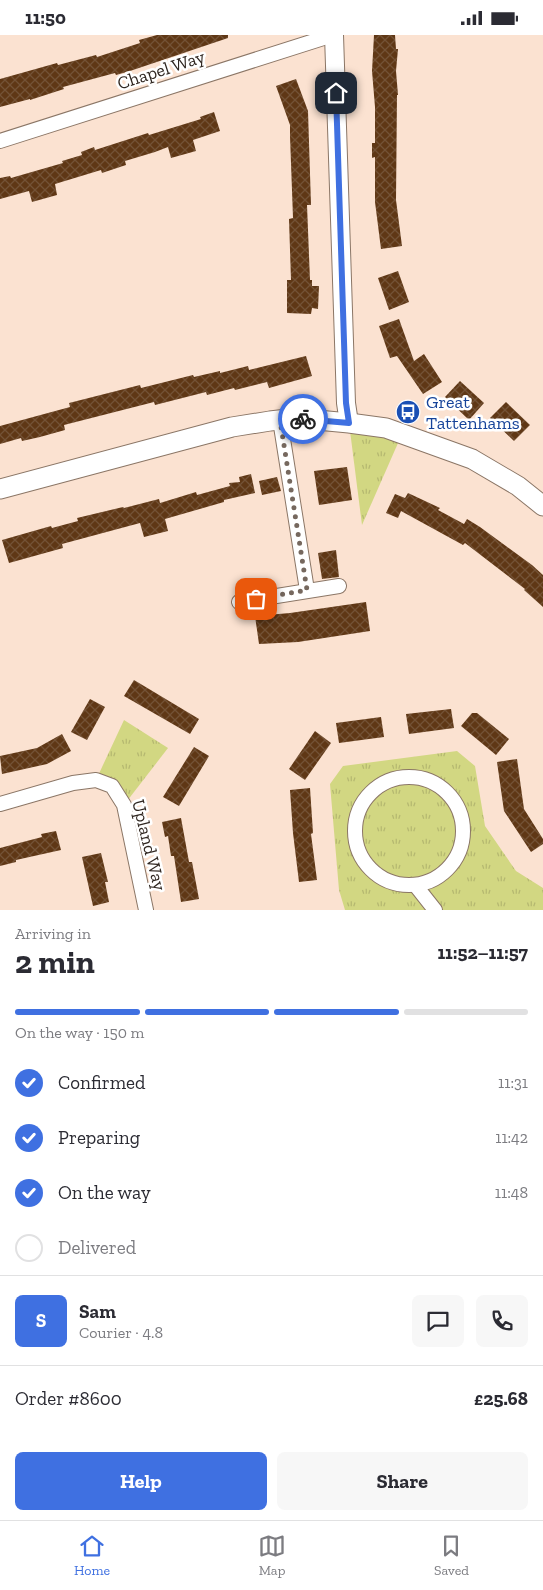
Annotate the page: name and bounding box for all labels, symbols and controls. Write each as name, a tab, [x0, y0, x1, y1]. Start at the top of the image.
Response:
text: 11:50	[25, 6, 66, 29]
street label: Chapel Way	[115, 45, 208, 94]
pin	[315, 72, 357, 114]
icon: home	[322, 79, 350, 107]
place label: Great Tattenhams	[426, 391, 520, 434]
courier	[278, 394, 328, 444]
bus stop icon: Great Tattenhams	[395, 399, 421, 425]
icon: bike	[289, 405, 317, 433]
pin	[235, 578, 277, 620]
icon: bag	[242, 585, 270, 613]
street label: Upland Way	[127, 797, 171, 894]
text: Arriving in	[15, 924, 91, 943]
text: 11:52–11:57	[437, 941, 528, 964]
text: 2 min	[15, 943, 95, 981]
text: On the way · 150 m	[15, 1023, 144, 1042]
icon: check	[15, 1069, 43, 1097]
text: Confirmed	[58, 1071, 145, 1094]
text: 11:31	[498, 1073, 528, 1092]
icon: check	[15, 1124, 43, 1152]
text: Preparing	[58, 1126, 140, 1149]
text: 11:42	[495, 1128, 528, 1147]
icon: check	[15, 1179, 43, 1207]
text: On the way	[58, 1181, 151, 1204]
text: 11:48	[495, 1183, 528, 1202]
text: Delivered	[58, 1236, 136, 1259]
button: chat	[412, 1295, 464, 1347]
button: phone	[476, 1295, 528, 1347]
text: Sam	[79, 1300, 116, 1323]
text: S	[36, 1309, 46, 1332]
text: Courier · 4.8	[79, 1323, 163, 1342]
text: Order #8600	[15, 1387, 122, 1410]
text: £25.68	[474, 1387, 528, 1410]
button: Help	[15, 1452, 267, 1510]
button: Share	[277, 1452, 528, 1510]
tab: Home	[74, 1532, 110, 1579]
tab: Map	[258, 1532, 286, 1579]
tab: Saved	[434, 1532, 469, 1579]

